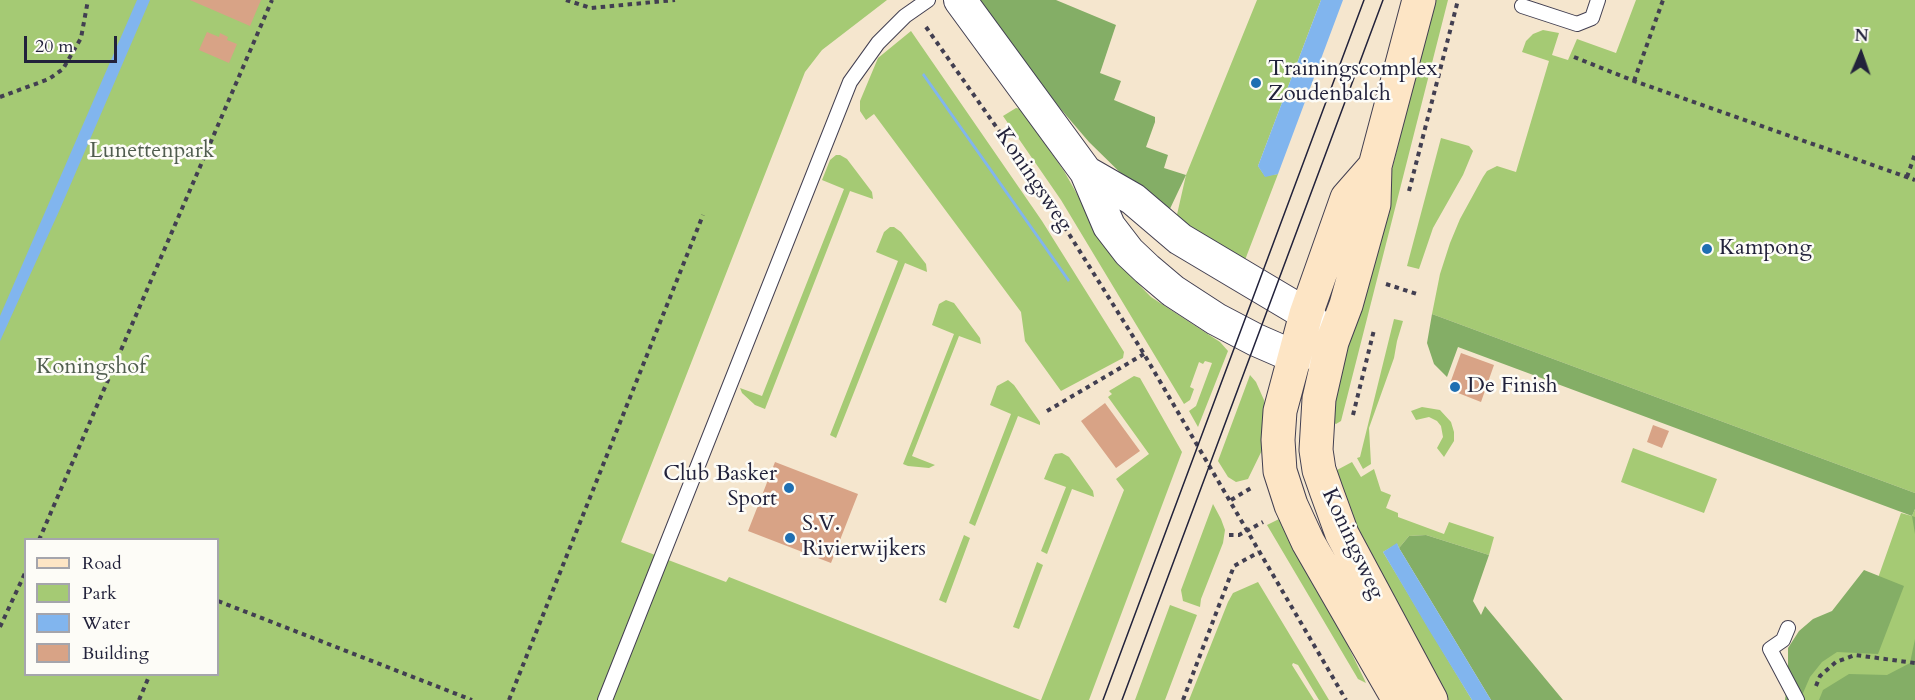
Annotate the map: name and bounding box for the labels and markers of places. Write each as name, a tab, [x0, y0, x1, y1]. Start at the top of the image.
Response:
place label: Trainingscomplex Zoudenbalch	[1268, 57, 1437, 108]
marker: Trainingscomplex Zoudenbalch	[1249, 76, 1263, 90]
place label: Kampong	[1719, 236, 1812, 262]
marker: Kampong	[1700, 242, 1714, 256]
place label: De Finish	[1467, 374, 1558, 400]
marker: De Finish	[1448, 380, 1462, 394]
place label: Club Basker Sport	[663, 462, 777, 514]
marker: Club Basker Sport	[782, 481, 796, 495]
place label: S.V. Rivierwijkers	[802, 512, 926, 564]
marker: S.V. Rivierwijkers	[783, 531, 797, 545]

